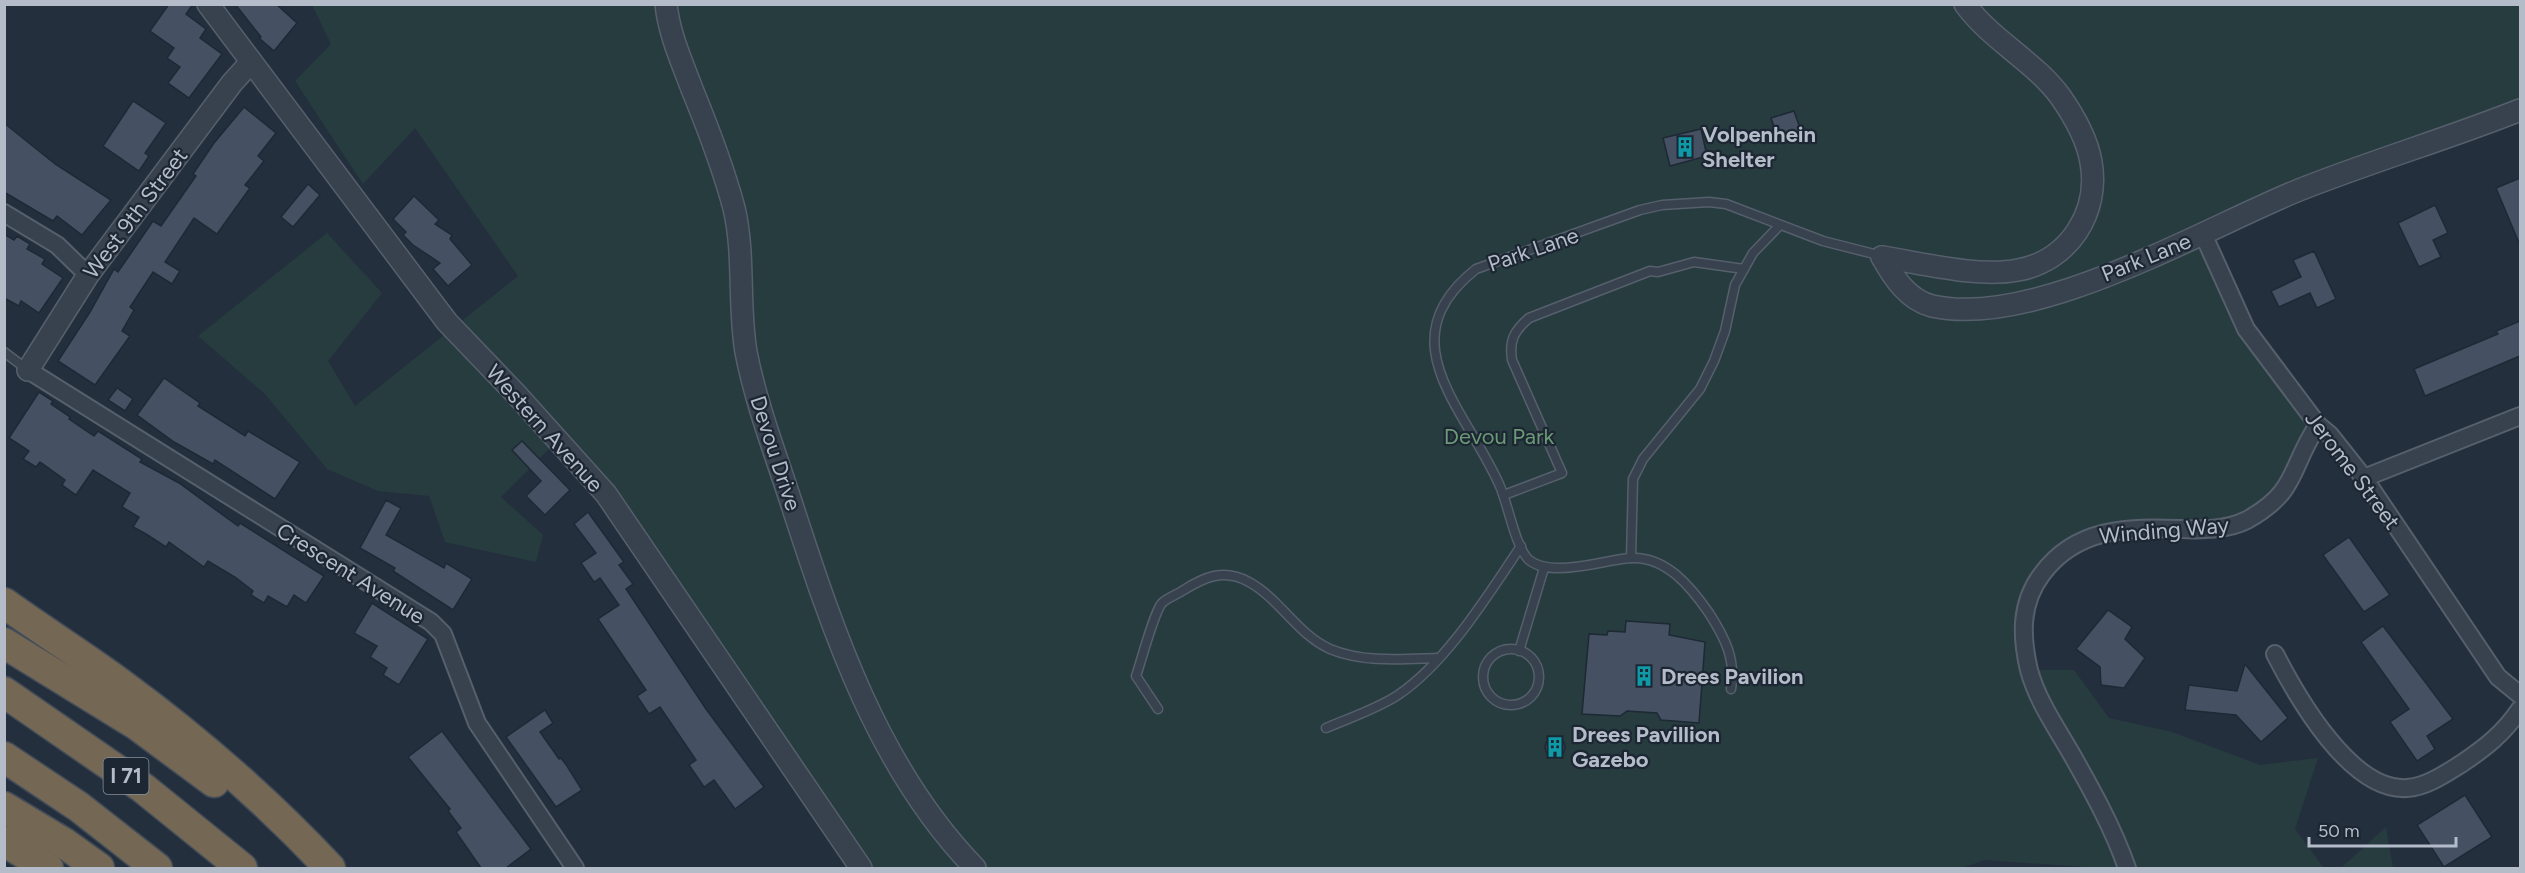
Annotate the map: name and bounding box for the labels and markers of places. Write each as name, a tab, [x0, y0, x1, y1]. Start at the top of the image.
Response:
place label: Volpenhein Shelter	[1702, 121, 1816, 173]
building icon: Volpenhein Shelter	[1673, 135, 1697, 159]
place label: Drees Pavilion	[1661, 663, 1804, 690]
building icon: Drees Pavilion	[1632, 664, 1656, 688]
place label: Drees Pavillion Gazebo	[1572, 721, 1720, 773]
building icon: Drees Pavillion Gazebo	[1543, 735, 1567, 759]

